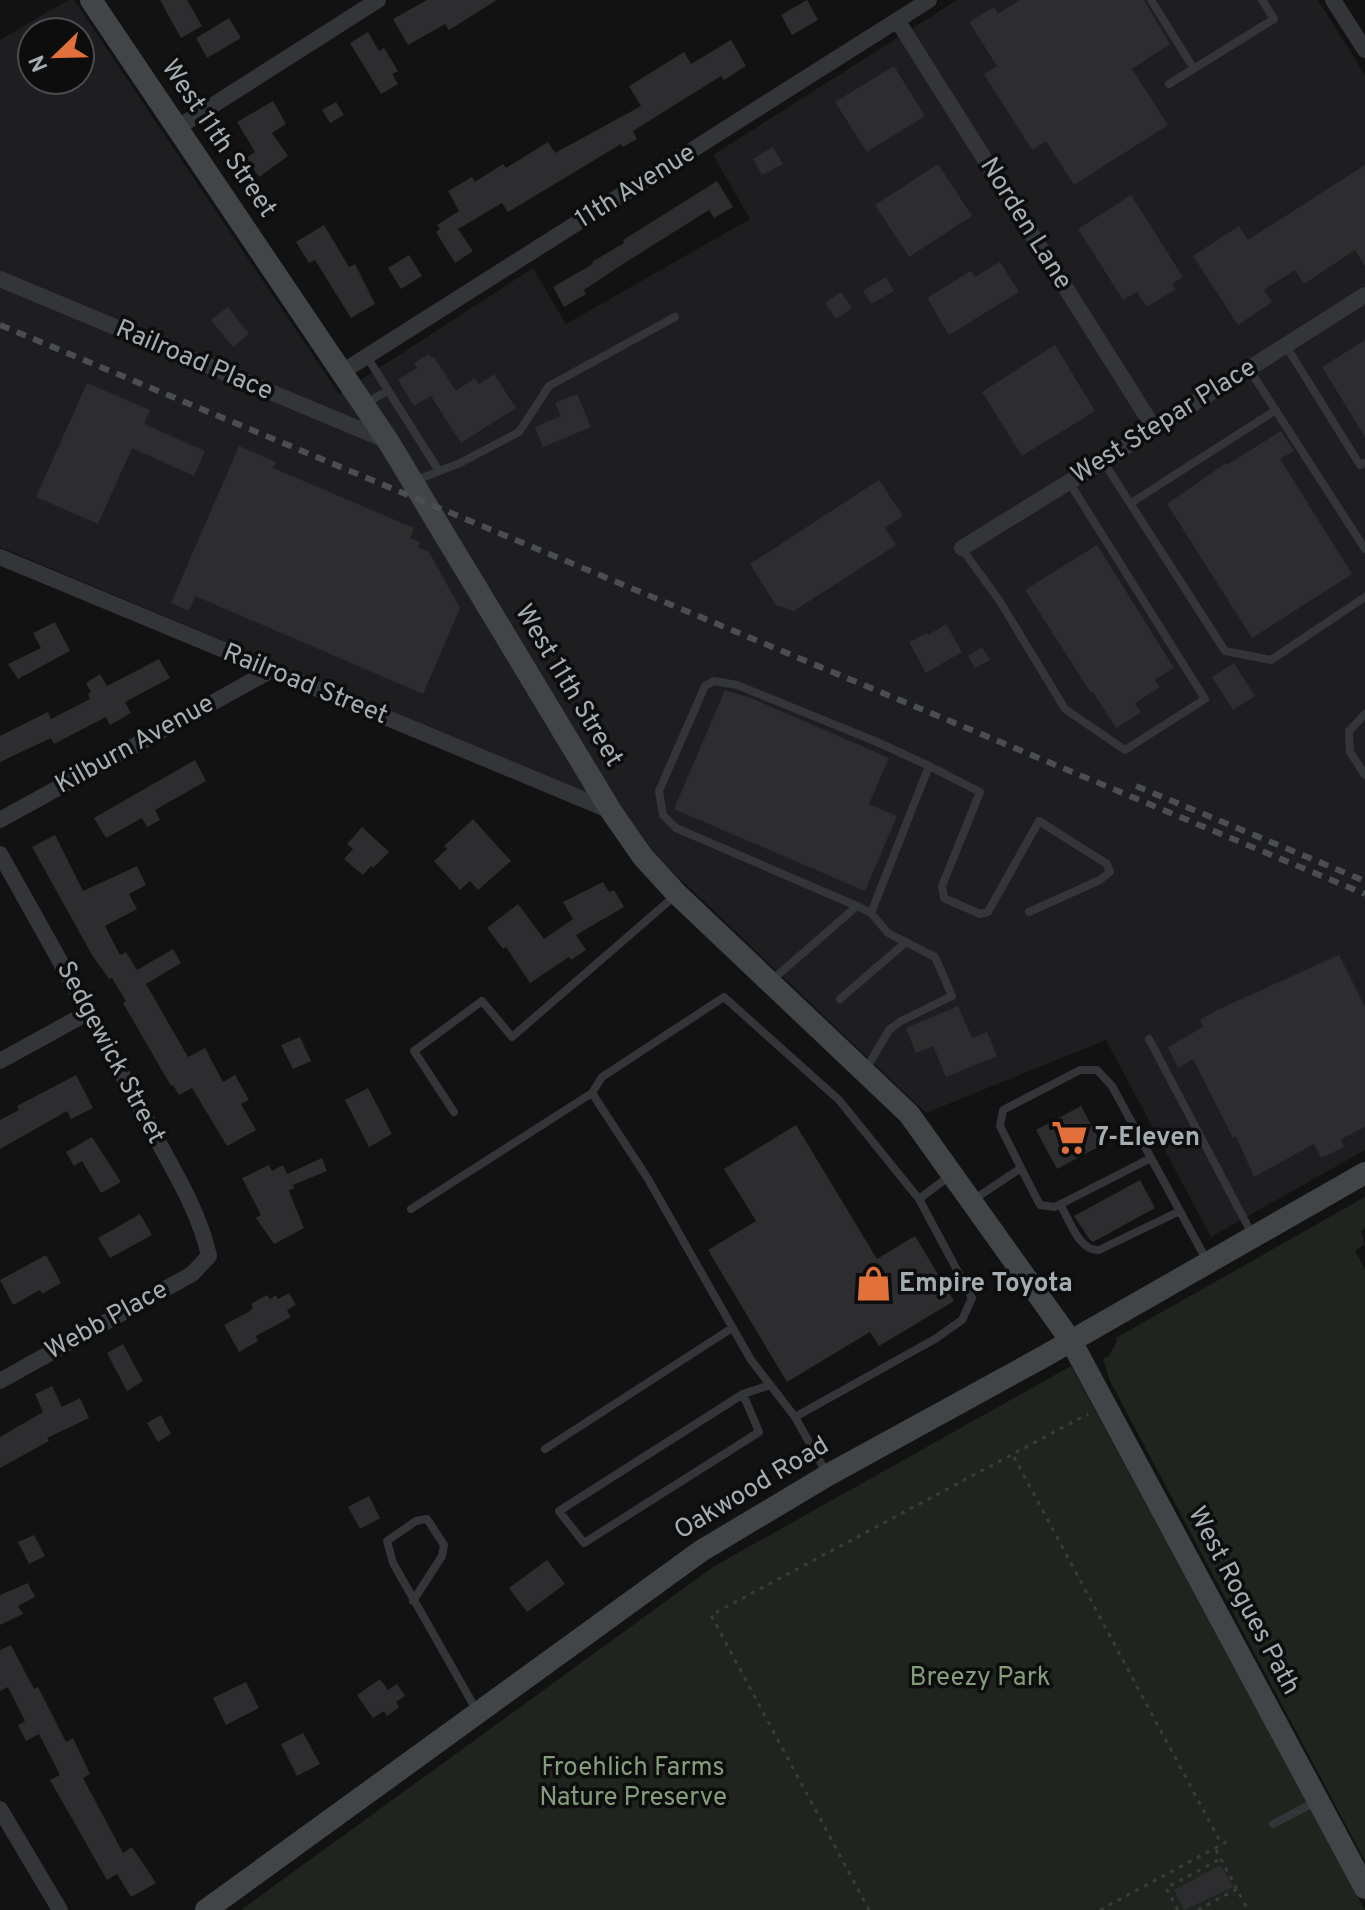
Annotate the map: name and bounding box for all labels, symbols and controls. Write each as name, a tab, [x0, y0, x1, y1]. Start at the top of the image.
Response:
north arrow	[16, 16, 96, 96]
text: N	[24, 50, 55, 75]
street label: West 11th Street	[153, 54, 283, 224]
street label: 11th Avenue	[570, 137, 702, 237]
street label: Norden Lane	[971, 152, 1079, 296]
street label: Railroad Place	[110, 313, 278, 409]
street label: West Stepar Place	[1065, 352, 1263, 492]
street label: West 11th Street	[506, 599, 630, 773]
street label: Railroad Street	[218, 637, 392, 733]
street label: Kilburn Avenue	[50, 688, 220, 802]
street label: Sedgewick Street	[48, 956, 172, 1150]
supermarket icon: 7-Eleven	[1050, 1119, 1088, 1157]
place label: 7-Eleven	[1095, 1122, 1200, 1155]
shop icon: Empire Toyota	[854, 1265, 892, 1303]
place label: Empire Toyota	[899, 1268, 1073, 1301]
street label: Webb Place	[40, 1274, 174, 1368]
street label: Oakwood Road	[669, 1430, 835, 1548]
street label: West Rogues Path	[1179, 1501, 1307, 1701]
park label: Breezy Park	[909, 1662, 1051, 1695]
park label: Froehlich Farms Nature Preserve	[539, 1752, 727, 1815]

